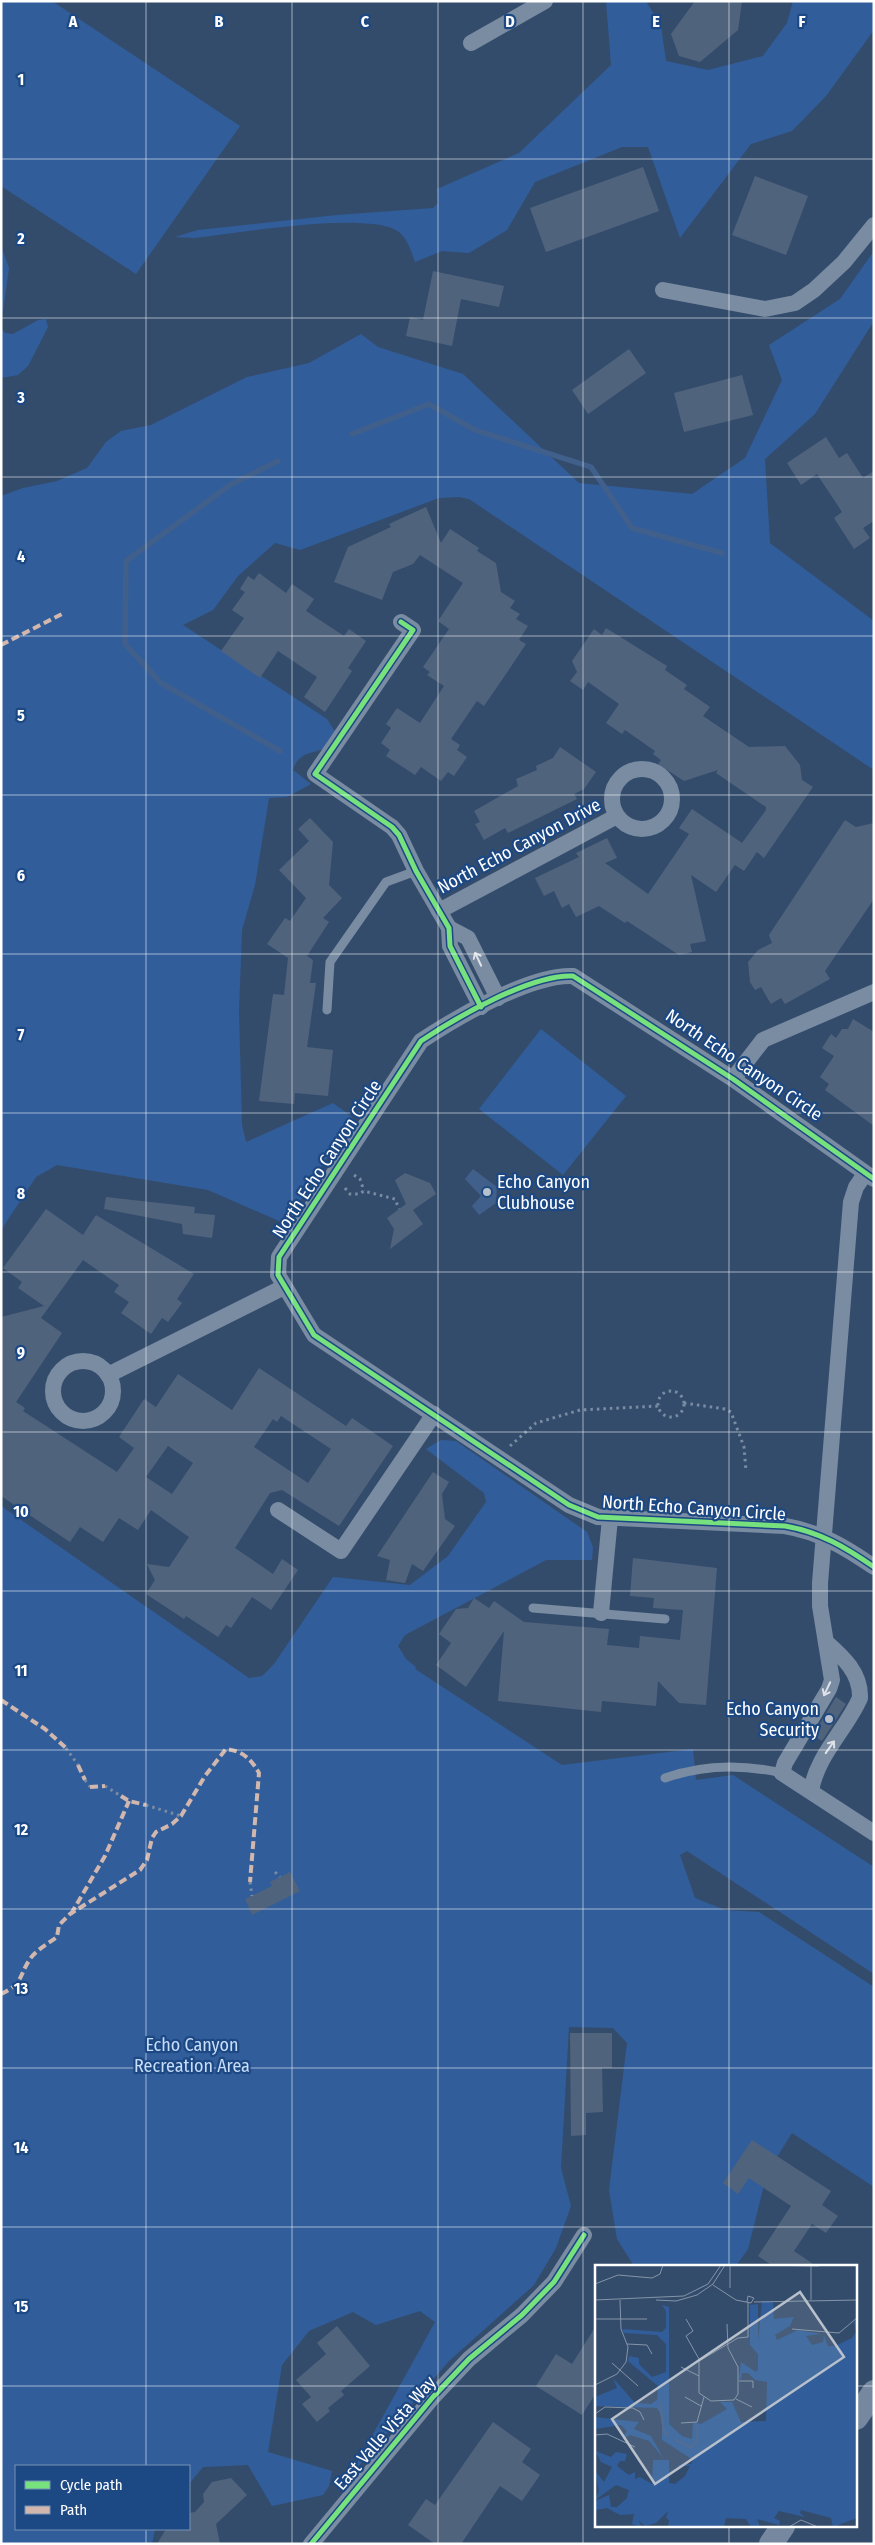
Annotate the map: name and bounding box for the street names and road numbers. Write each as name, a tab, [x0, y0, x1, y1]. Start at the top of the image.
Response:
street label: North Echo Canyon Drive	[434, 794, 604, 898]
street label: North Echo Canyon Circle	[661, 1004, 827, 1126]
street label: North Echo Canyon Circle	[268, 1076, 386, 1242]
street label: North Echo Canyon Circle	[601, 1491, 787, 1525]
street label: East Valle Vista Way	[329, 2371, 441, 2495]

